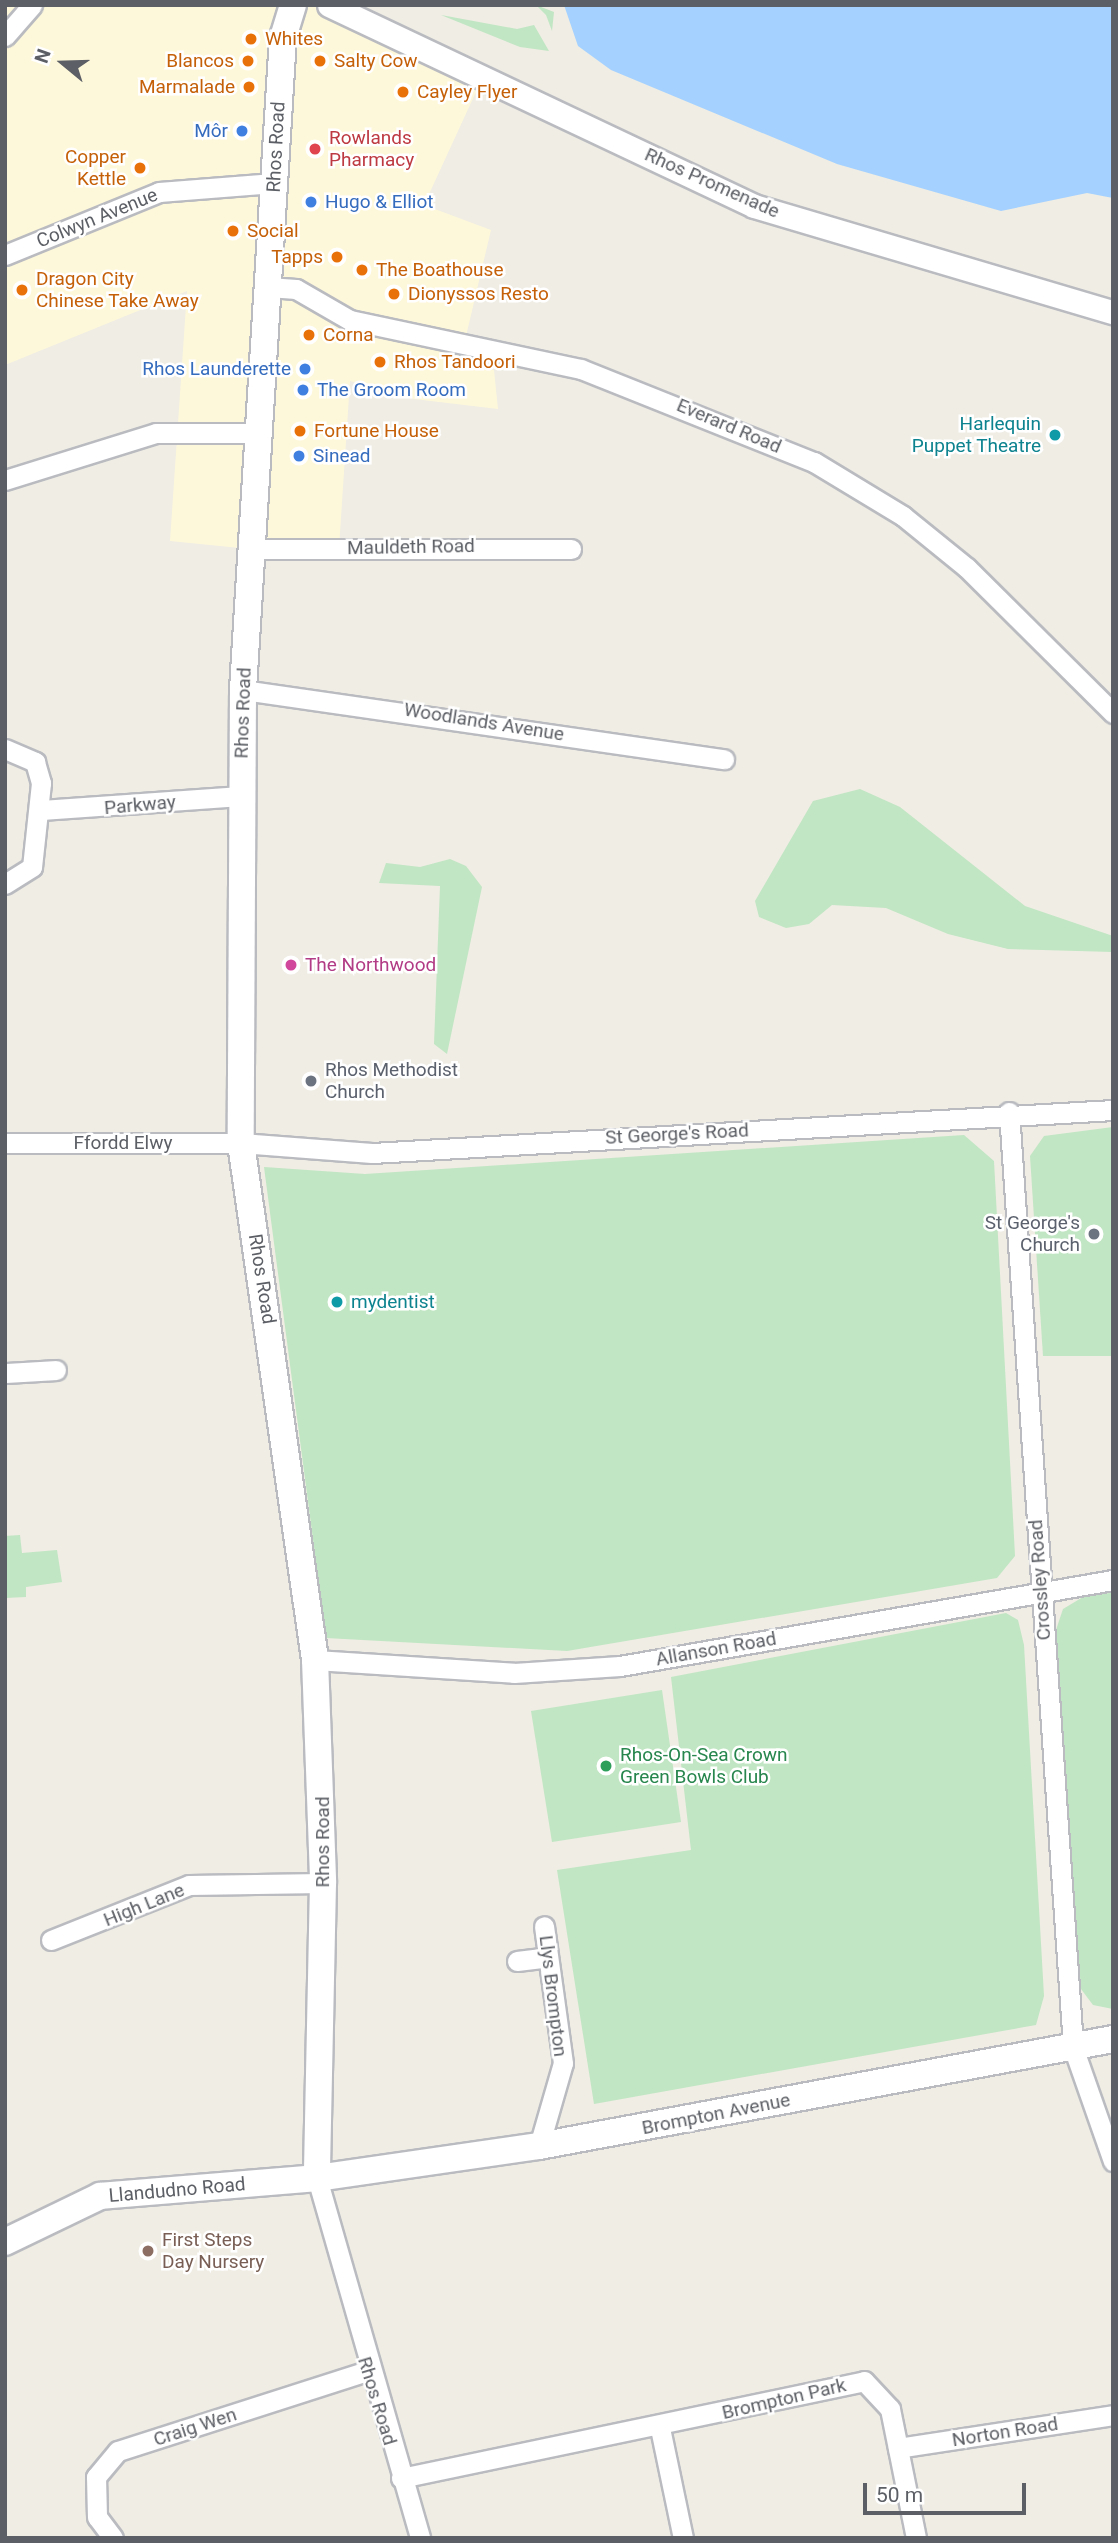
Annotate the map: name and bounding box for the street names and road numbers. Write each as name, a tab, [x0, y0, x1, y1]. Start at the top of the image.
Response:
street label: Rhos Road	[262, 101, 290, 193]
street label: Rhos Promenade	[641, 143, 783, 223]
street label: Colwyn Avenue	[33, 183, 161, 253]
street label: Everard Road	[673, 394, 785, 458]
street label: Mauldeth Road	[347, 534, 475, 560]
street label: Rhos Road	[230, 667, 256, 759]
street label: Woodlands Avenue	[402, 698, 566, 746]
street label: Parkway	[103, 791, 177, 819]
street label: St George's Road	[605, 1119, 749, 1149]
street label: Ffordd Elwy	[73, 1132, 173, 1154]
street label: Rhos Road	[244, 1232, 280, 1326]
street label: Crossley Road	[1024, 1519, 1056, 1641]
street label: Allanson Road	[654, 1627, 778, 1671]
street label: Rhos Road	[312, 1796, 334, 1888]
street label: High Lane	[100, 1878, 188, 1932]
street label: Llys Brompton	[534, 1934, 572, 2058]
street label: Brompton Avenue	[640, 2088, 792, 2140]
street label: Llandudno Road	[108, 2173, 246, 2207]
street label: Rhos Road	[353, 2354, 401, 2448]
street label: Brompton Park	[720, 2374, 848, 2424]
street label: Craig Wen	[151, 2403, 239, 2451]
street label: Norton Road	[950, 2412, 1060, 2452]

